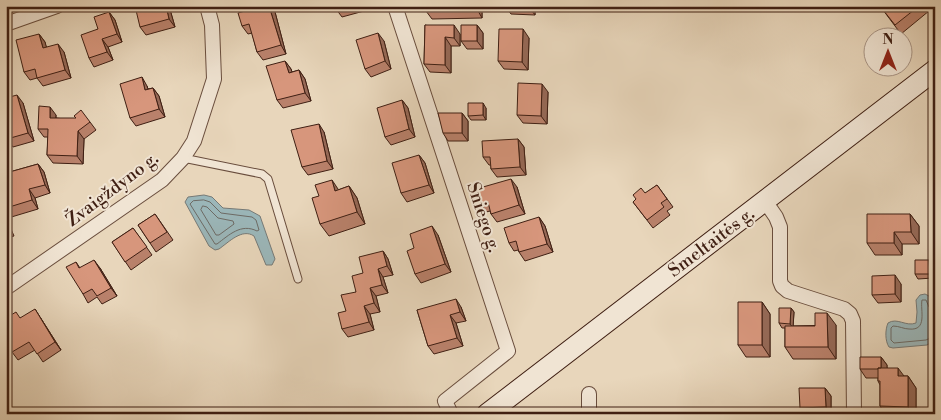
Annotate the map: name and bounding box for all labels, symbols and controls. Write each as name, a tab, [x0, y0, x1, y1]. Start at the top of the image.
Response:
north arrow	[864, 28, 914, 78]
text: N	[882, 31, 894, 49]
street label: Žvaigždyno g.	[61, 147, 163, 232]
street label: Sniego g.	[461, 179, 506, 255]
street label: Smeltaitės g.	[664, 202, 759, 282]

